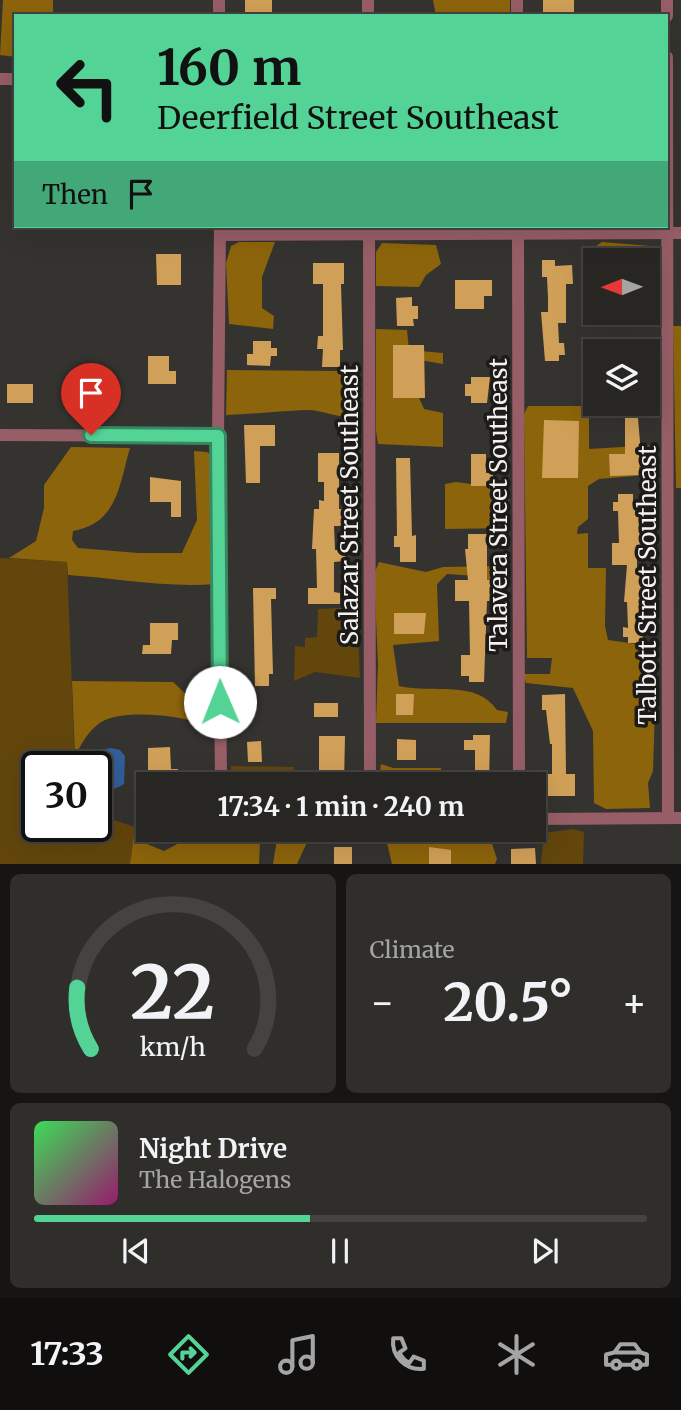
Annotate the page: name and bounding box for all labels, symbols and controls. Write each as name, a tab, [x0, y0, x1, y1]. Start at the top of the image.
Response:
text: 160 m	[157, 37, 301, 98]
icon: left	[42, 42, 133, 133]
text: Deerfield Street Southeast	[157, 98, 559, 138]
icon: arrive	[122, 175, 160, 213]
text: Then	[42, 178, 108, 211]
north arrow	[583, 248, 660, 326]
map controls	[583, 248, 660, 416]
button: layers	[583, 339, 660, 416]
street label: Talavera Street Southeast	[483, 358, 514, 652]
pin	[61, 363, 121, 435]
street label: Salazar Street Southeast	[334, 364, 365, 645]
icon: arrive	[72, 374, 110, 412]
street label: Talbott Street Southeast	[632, 445, 663, 725]
position arrow	[183, 665, 257, 739]
speed limit sign: 30	[21, 751, 112, 842]
text: 17:34 · 1 min · 240 m	[218, 790, 464, 823]
text: Climate	[370, 935, 455, 964]
text: 22	[130, 948, 215, 1040]
text: 20.5°	[443, 970, 573, 1035]
text: −	[370, 979, 395, 1026]
text: +	[622, 979, 647, 1026]
text: km/h	[140, 1031, 206, 1063]
text: Night Drive	[139, 1132, 287, 1165]
text: The Halogens	[139, 1165, 291, 1194]
icon: previous	[117, 1232, 155, 1270]
icon: pause	[321, 1232, 359, 1270]
icon: next	[526, 1232, 564, 1270]
icon: directions	[164, 1330, 213, 1379]
icon: music	[274, 1330, 323, 1379]
icon: phone	[383, 1330, 432, 1379]
icon: climate	[492, 1330, 541, 1379]
icon: car	[602, 1330, 651, 1379]
text: 17:33	[30, 1334, 104, 1374]

